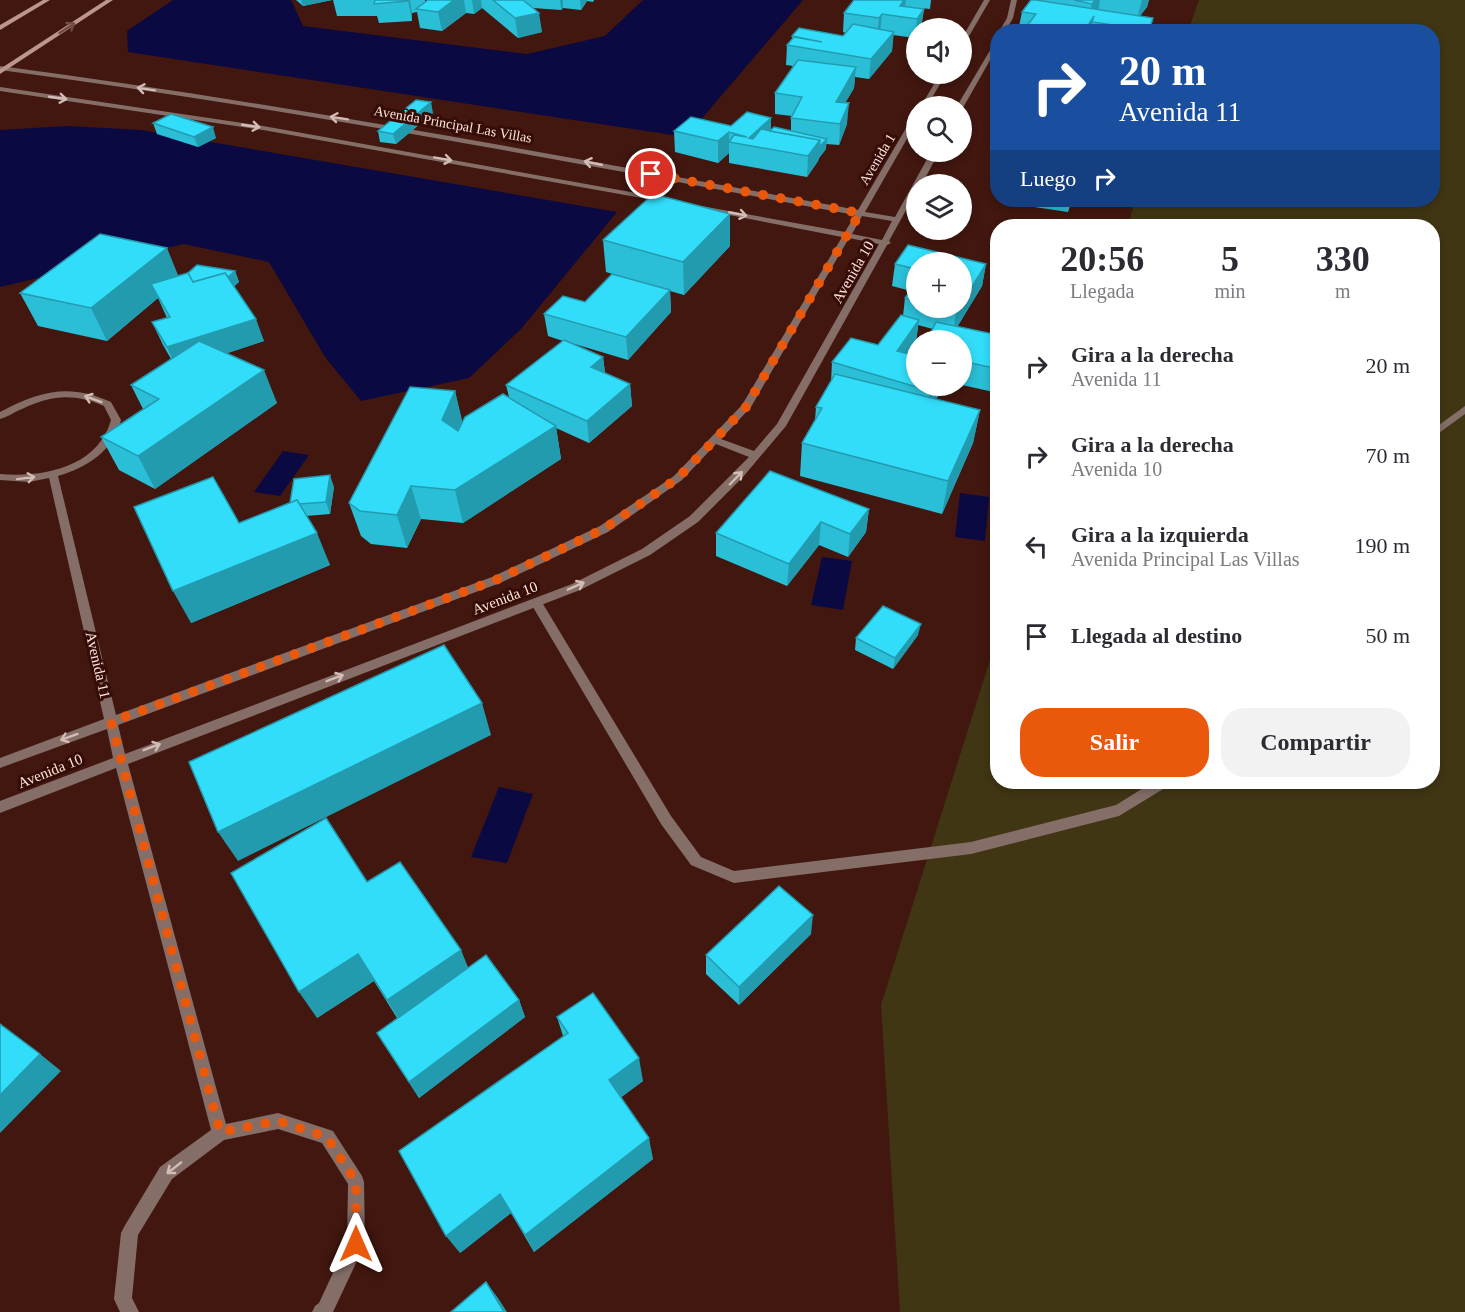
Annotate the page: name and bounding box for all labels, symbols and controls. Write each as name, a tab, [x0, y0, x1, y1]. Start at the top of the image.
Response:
map controls	[906, 18, 972, 396]
button: sound	[906, 18, 972, 84]
one-way arrow	[58, 22, 75, 35]
icon: right	[1020, 48, 1098, 126]
text: 20 m	[1119, 48, 1207, 94]
one-way arrow	[137, 83, 157, 94]
one-way arrow	[47, 92, 67, 103]
button: search	[906, 96, 972, 162]
text: Avenida 11	[1119, 97, 1241, 127]
street label: Avenida Principal Las Villas	[373, 103, 533, 146]
one-way arrow	[329, 113, 349, 124]
one-way arrow	[240, 120, 260, 131]
street label: Avenida 1	[856, 131, 899, 188]
pin	[625, 148, 676, 199]
one-way arrow	[433, 154, 452, 165]
one-way arrow	[584, 157, 603, 168]
icon: arrive	[634, 157, 667, 190]
icon: right	[1088, 162, 1121, 195]
text: Luego	[1020, 166, 1076, 191]
button: layers	[906, 174, 972, 240]
one-way arrow	[728, 209, 747, 220]
street label: Avenida 10	[829, 238, 877, 306]
text: 20:56	[1060, 239, 1144, 279]
text: 5	[1221, 239, 1239, 279]
text: 330	[1316, 239, 1370, 279]
button: +	[906, 252, 972, 318]
text: Llegada	[1070, 280, 1134, 302]
text: min	[1214, 280, 1246, 302]
text: m	[1335, 280, 1351, 302]
button: −	[906, 330, 972, 396]
text: Gira a la derecha	[1071, 342, 1234, 367]
icon: right	[1020, 350, 1053, 383]
text: 20 m	[1365, 353, 1410, 378]
text: Avenida 11	[1071, 368, 1162, 390]
one-way arrow	[84, 392, 103, 403]
text: Gira a la derecha	[1071, 432, 1234, 457]
icon: right	[1020, 440, 1053, 473]
text: 70 m	[1365, 443, 1410, 468]
text: Avenida 10	[1071, 458, 1162, 480]
one-way arrow	[728, 470, 743, 485]
one-way arrow	[16, 472, 36, 483]
text: Gira a la izquierda	[1071, 522, 1249, 547]
icon: left	[1020, 530, 1053, 563]
text: 190 m	[1354, 533, 1410, 558]
text: Avenida Principal Las Villas	[1071, 548, 1300, 570]
street label: Avenida 10	[470, 578, 540, 618]
one-way arrow	[566, 580, 584, 591]
icon: arrive	[1020, 620, 1053, 653]
text: Llegada al destino	[1071, 623, 1242, 648]
text: 50 m	[1365, 623, 1410, 648]
street label: Avenida 11	[83, 630, 113, 700]
one-way arrow	[325, 672, 343, 683]
button: Salir	[1020, 708, 1209, 777]
button: Compartir	[1221, 708, 1410, 777]
one-way arrow	[61, 732, 79, 743]
one-way arrow	[142, 741, 161, 752]
street label: Avenida 10	[15, 751, 85, 791]
one-way arrow	[166, 1161, 182, 1174]
position arrow	[324, 1212, 388, 1276]

